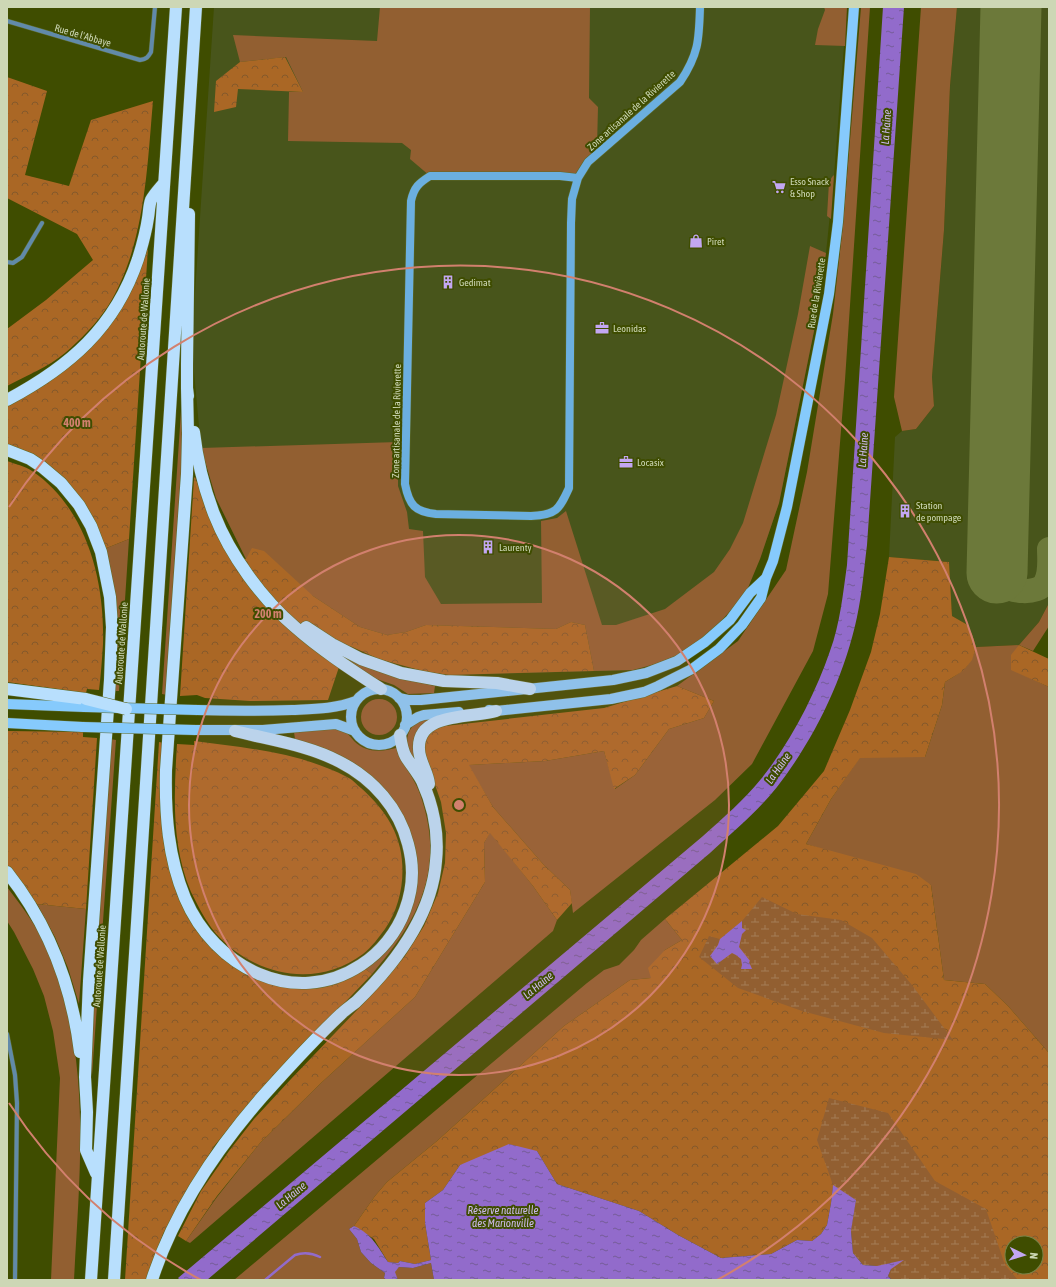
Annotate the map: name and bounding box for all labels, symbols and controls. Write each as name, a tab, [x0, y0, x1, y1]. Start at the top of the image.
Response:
street label: Rue de l'Abbaye	[53, 22, 113, 49]
street label: Zone artisanale de la Rivierette	[585, 68, 678, 153]
water label: La Haine	[879, 109, 893, 145]
place label: Esso Snack & Shop	[790, 176, 830, 199]
supermarket icon: Esso Snack & Shop	[771, 179, 787, 195]
shop icon: Piret	[688, 233, 704, 249]
place label: Piret	[707, 236, 724, 247]
street label: Rue de la Rivièrette	[806, 257, 828, 329]
building icon: Gedimat	[440, 274, 456, 290]
street label: Autoroute de Wallonie	[135, 277, 152, 360]
place label: Gedimat	[459, 277, 491, 288]
office icon: Leonidas	[594, 320, 610, 336]
place label: Leonidas	[613, 323, 647, 334]
street label: Zone artisanale de la Rivierette	[390, 363, 403, 478]
text: 400 m	[62, 416, 91, 430]
water label: La Haine	[856, 432, 870, 468]
office icon: Locasix	[618, 454, 634, 470]
place label: Locasix	[637, 457, 664, 468]
place label: Station de pompage	[916, 500, 962, 523]
building icon: Station de pompage	[897, 503, 913, 519]
building icon: Laurenty	[480, 539, 496, 555]
place label: Laurenty	[499, 542, 532, 553]
street label: Autoroute de Wallonie	[113, 601, 130, 684]
text: 200 m	[254, 607, 282, 621]
water label: La Haine	[763, 750, 793, 786]
centre of rings	[452, 798, 466, 812]
street label: Autoroute de Wallonie	[91, 924, 108, 1007]
water label: La Haine	[521, 969, 555, 1001]
water label: La Haine	[274, 1179, 308, 1211]
water label: Réserve naturelle des Marionville	[467, 1204, 539, 1229]
north arrow	[1004, 1235, 1044, 1275]
text: N	[1028, 1252, 1040, 1260]

